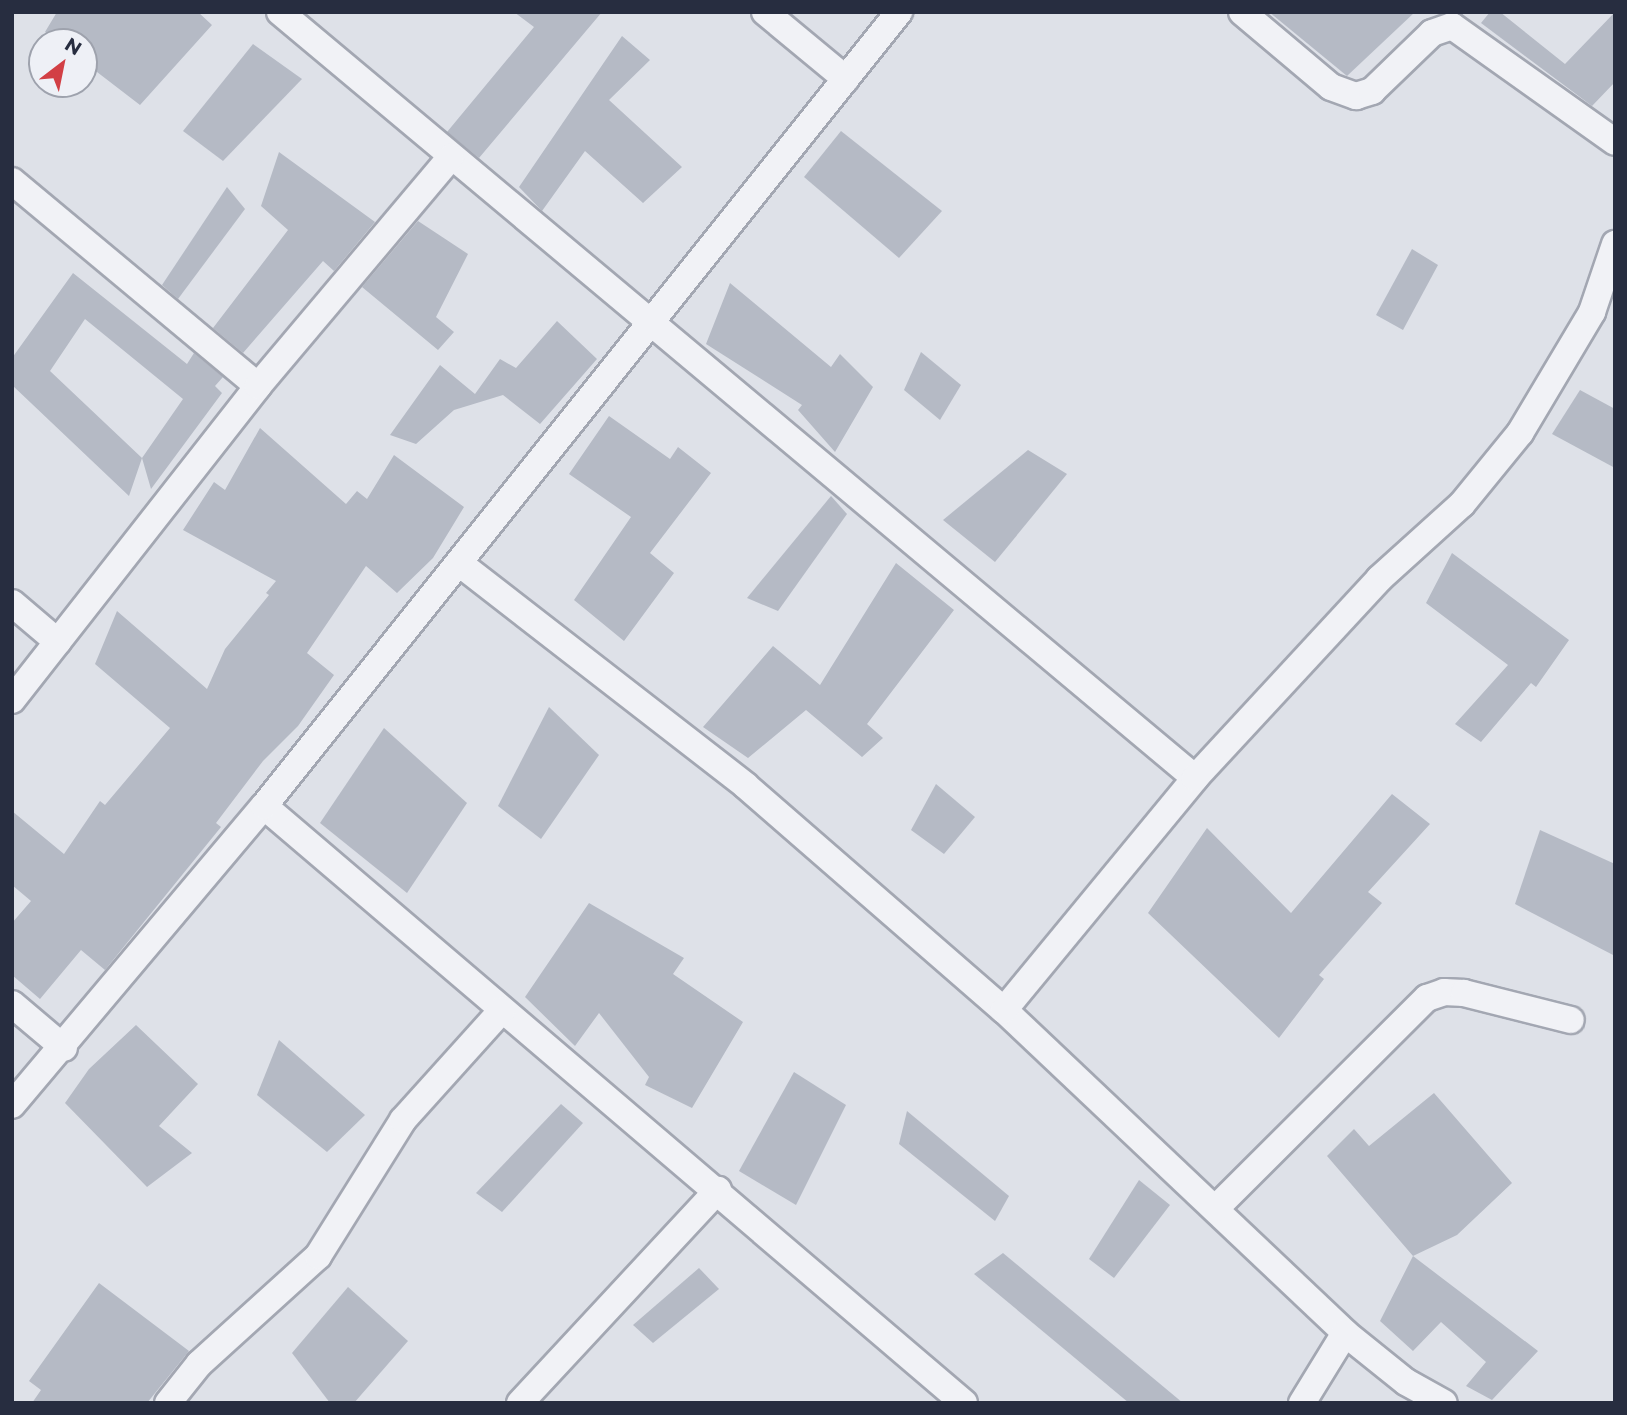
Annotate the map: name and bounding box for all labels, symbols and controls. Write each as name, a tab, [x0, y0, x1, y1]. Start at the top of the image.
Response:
north arrow	[28, 28, 98, 98]
text: N	[61, 33, 86, 60]

